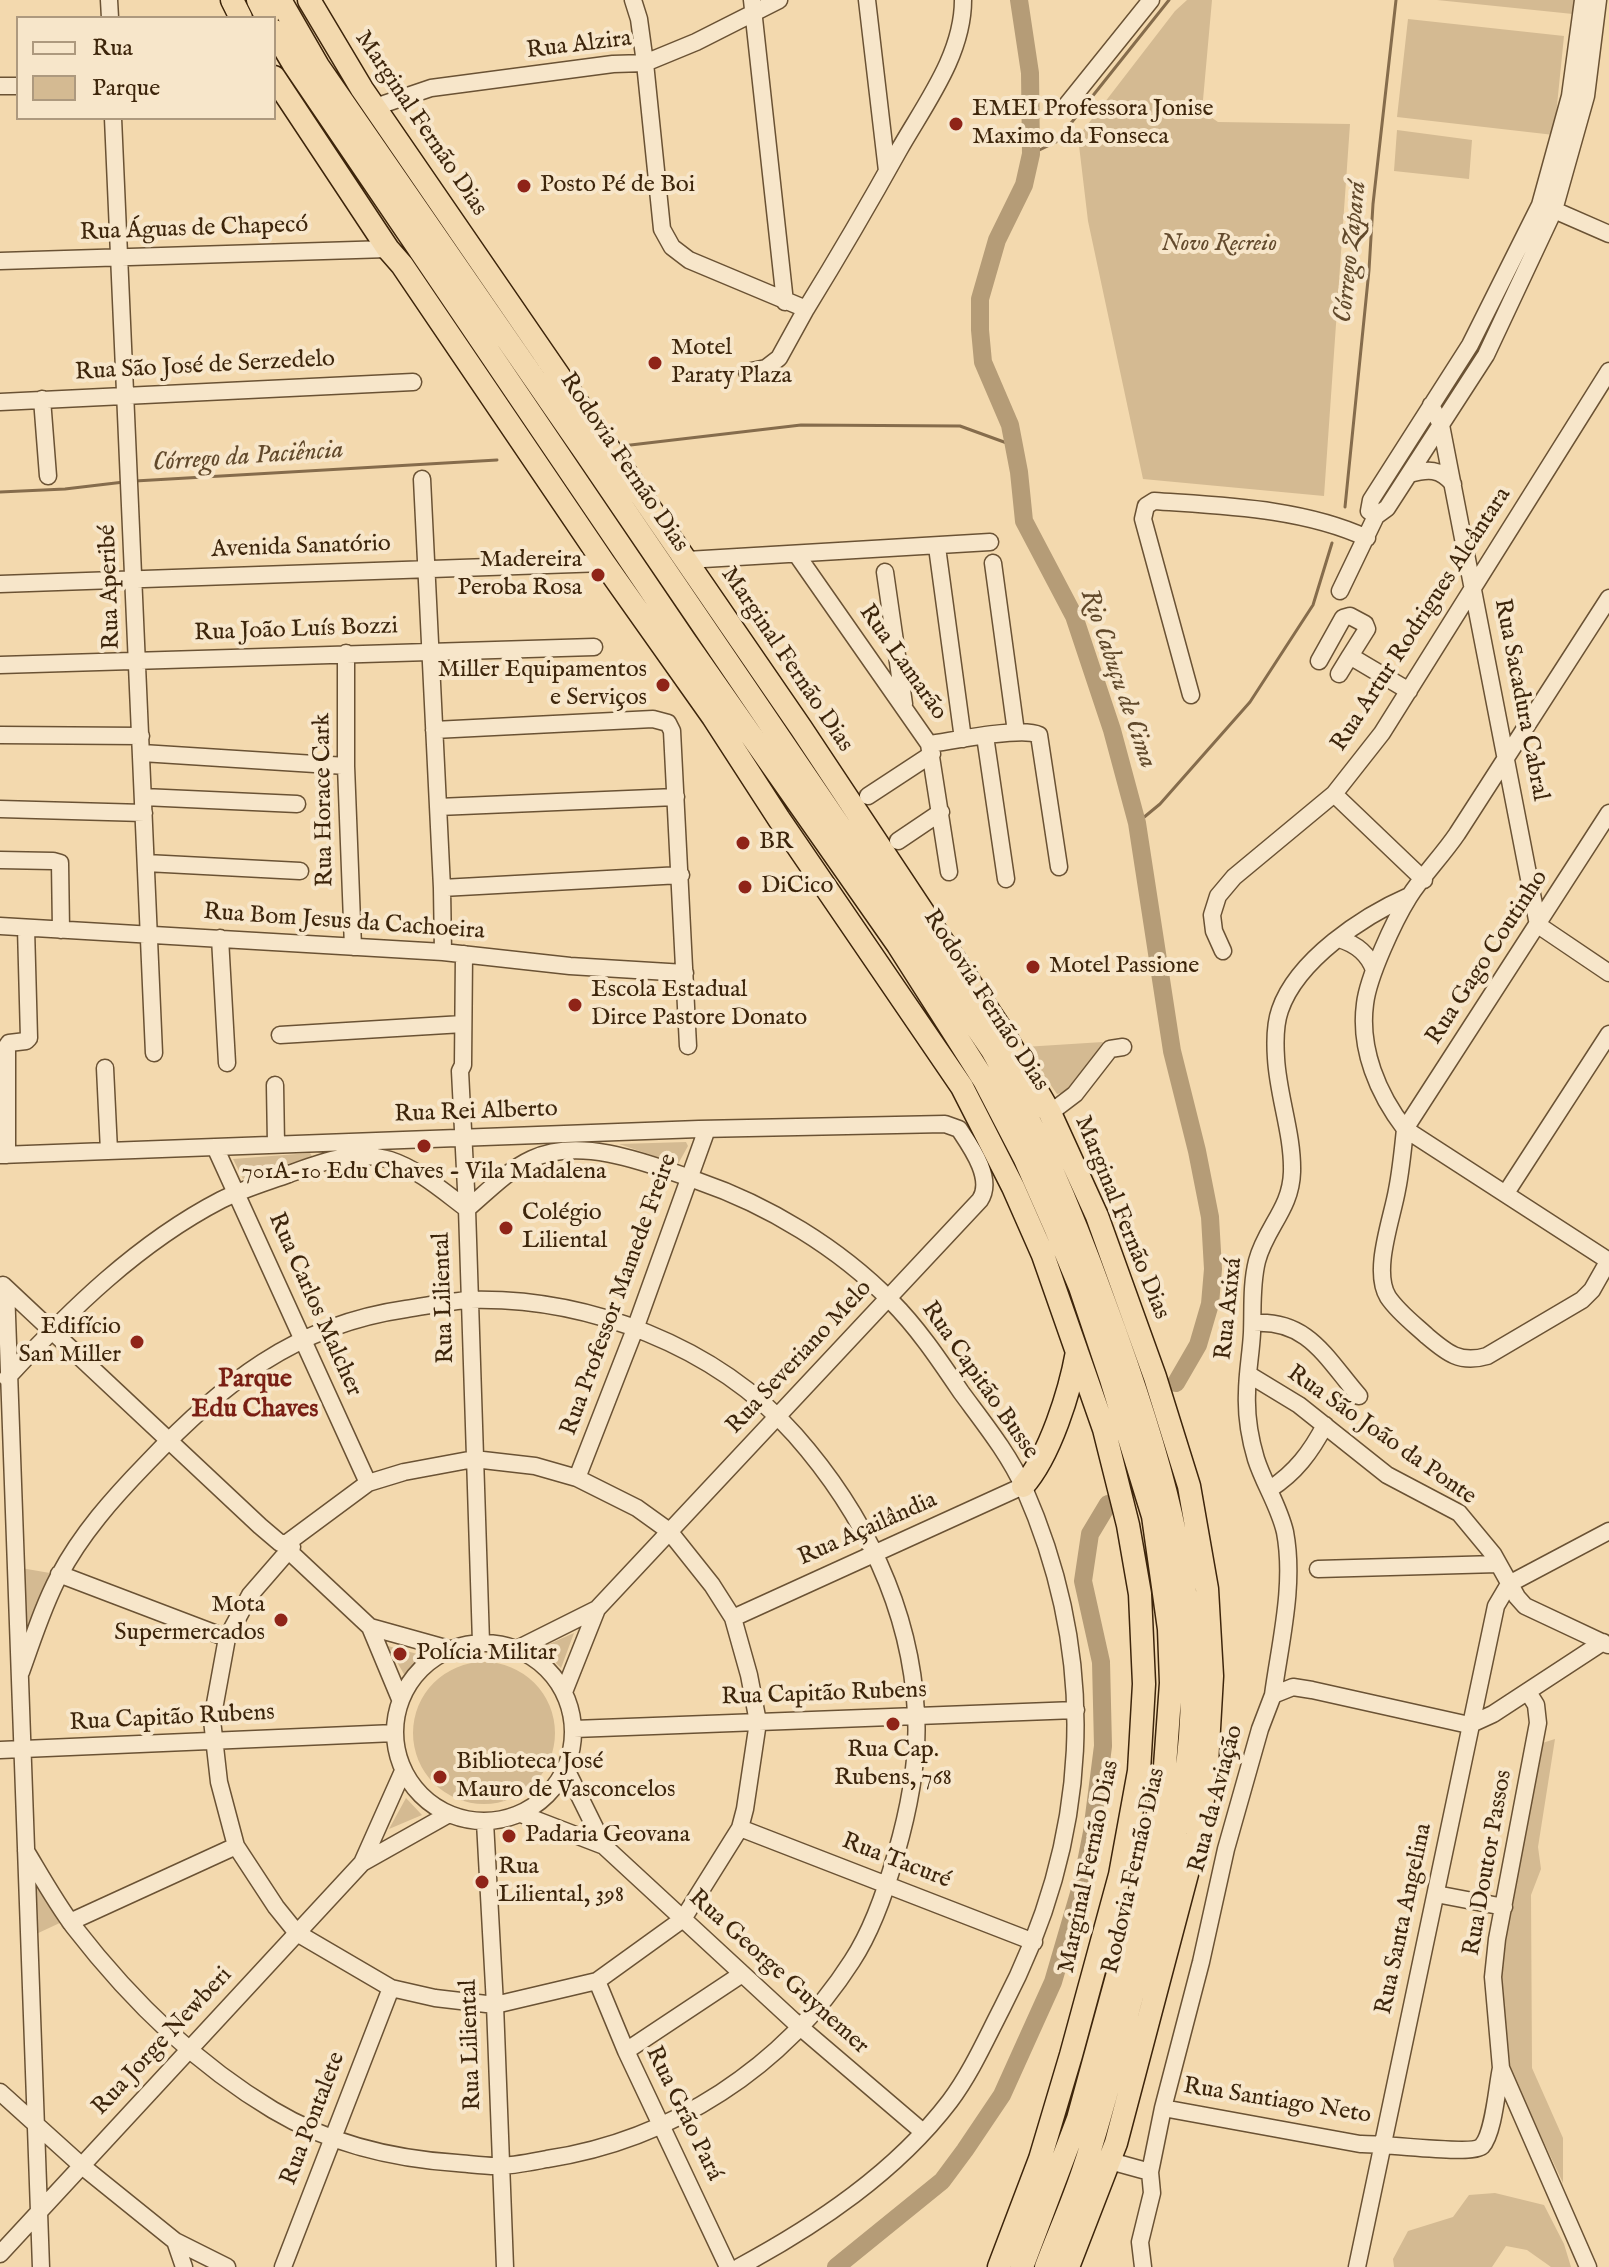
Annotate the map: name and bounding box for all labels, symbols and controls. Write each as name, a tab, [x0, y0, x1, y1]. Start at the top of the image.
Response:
legend	[16, 16, 276, 120]
street label: Rua Alzira	[525, 25, 633, 67]
street label: Marginal Fernão Dias	[347, 26, 493, 222]
text: Rua	[92, 33, 133, 64]
text: Parque	[92, 73, 160, 104]
place label: EMEI Professora Jonise Maximo da Fonseca	[972, 96, 1213, 152]
marker: EMEI Professora Jonise Maximo da Fonseca	[947, 115, 965, 133]
place label: Posto Pé de Boi	[540, 172, 695, 200]
marker: Posto Pé de Boi	[515, 177, 533, 195]
water label: Córrego Zapará	[1329, 180, 1375, 324]
street label: Rua Águas de Chapecó	[79, 212, 309, 248]
park label: Novo Recreio	[1161, 231, 1277, 259]
place label: Motel Paraty Plaza	[671, 335, 792, 391]
street label: Rua São José de Serzedelo	[74, 346, 336, 388]
marker: Motel Paraty Plaza	[646, 354, 664, 372]
street label: Rodovia Fernão Dias	[552, 368, 694, 558]
water label: Córrego da Paciência	[151, 436, 345, 480]
street label: Rua Artur Rodrigues Alcântara	[1326, 483, 1518, 757]
street label: Rua Aperibé	[94, 524, 128, 650]
street label: Avenida Sanatório	[211, 530, 391, 566]
place label: Madereira Peroba Rosa	[457, 547, 582, 603]
street label: Marginal Fernão Dias	[713, 562, 859, 758]
marker: Madereira Peroba Rosa	[589, 566, 607, 584]
water label: Rio Cabuçu de Cima	[1072, 585, 1162, 773]
street label: Rua Sacadura Cabral	[1486, 597, 1554, 803]
street label: Rua Lamarão	[852, 600, 952, 726]
street label: Rua João Luís Bozzi	[194, 613, 398, 649]
place label: Miller Equipamentos e Serviços	[438, 657, 647, 713]
marker: Miller Equipamentos e Serviços	[654, 676, 672, 694]
street label: Rua Horace Cark	[309, 713, 341, 887]
place label: BR	[759, 829, 793, 857]
marker: BR	[734, 834, 752, 852]
street label: Rua Gago Coutinho	[1421, 865, 1555, 1051]
place label: DiCico	[761, 873, 833, 901]
marker: DiCico	[736, 878, 754, 896]
street label: Rua Bom Jesus da Cachoeira	[202, 899, 486, 947]
street label: Rodovia Fernão Dias	[916, 905, 1054, 1097]
place label: Motel Passione	[1049, 953, 1199, 981]
marker: Motel Passione	[1024, 958, 1042, 976]
place label: Escola Estadual Dirce Pastore Donato	[591, 977, 807, 1033]
marker: Escola Estadual Dirce Pastore Donato	[566, 996, 584, 1014]
street label: Rua Rei Alberto	[394, 1096, 558, 1130]
street label: Marginal Fernão Dias	[1067, 1112, 1175, 1324]
marker: 701A-10 Edu Chaves - Vila Madalena	[415, 1137, 433, 1155]
street label: Rua Professor Mamede Freire	[556, 1150, 684, 1440]
place label: 701A-10 Edu Chaves - Vila Madalena	[242, 1159, 606, 1187]
place label: Colégio Liliental	[522, 1200, 607, 1256]
street label: Rua Carlos Malcher	[261, 1209, 367, 1401]
marker: Colégio Liliental	[497, 1219, 515, 1237]
street label: Rua Liliental	[428, 1232, 462, 1364]
street label: Rua Axixá	[1210, 1256, 1250, 1362]
street label: Rua Severiano Melo	[721, 1275, 879, 1441]
street label: Rua Capitão Busse	[914, 1297, 1044, 1465]
place label: Edifício San Miller	[18, 1314, 121, 1370]
marker: Edifício San Miller	[128, 1333, 146, 1351]
street label: Rua São João da Ponte	[1281, 1360, 1481, 1512]
district label: Parque Edu Chaves	[192, 1365, 318, 1426]
street label: Rua Açailândia	[794, 1487, 942, 1573]
place label: Mota Supermercados	[114, 1592, 265, 1648]
marker: Mota Supermercados	[272, 1611, 290, 1629]
place label: Polícia Militar	[416, 1640, 557, 1668]
marker: Polícia Militar	[391, 1645, 409, 1663]
street label: Rua Capitão Rubens	[721, 1677, 927, 1713]
street label: Rua Capitão Rubens	[69, 1699, 275, 1739]
marker: Rua Cap. Rubens, 768	[884, 1715, 902, 1733]
street label: Rua da Aviação	[1184, 1722, 1250, 1876]
place label: Rua Cap. Rubens, 768	[834, 1737, 952, 1793]
place label: Biblioteca José Mauro de Vasconcelos	[456, 1749, 675, 1805]
street label: Marginal Fernão Dias	[1053, 1758, 1127, 1976]
street label: Rodovia Fernão Dias	[1097, 1765, 1173, 1977]
marker: Biblioteca José Mauro de Vasconcelos	[431, 1768, 449, 1786]
street label: Rua Doutor Passos	[1458, 1768, 1520, 1958]
street label: Rua Santa Angelina	[1371, 1821, 1439, 2017]
place label: Padaria Geovana	[525, 1822, 690, 1850]
marker: Padaria Geovana	[500, 1827, 518, 1845]
street label: Rua Tacuré	[837, 1828, 955, 1896]
place label: Rua Liliental, 398	[498, 1854, 624, 1910]
marker: Rua Liliental, 398	[473, 1873, 491, 1891]
street label: Rua George Guynemer	[682, 1884, 874, 2062]
street label: Rua Jorge Newberi	[87, 1962, 239, 2122]
street label: Rua Liliental	[455, 1979, 489, 2111]
street label: Rua Grão Pará	[638, 2042, 728, 2186]
street label: Rua Pontalete	[275, 2048, 353, 2190]
street label: Rua Santiago Neto	[1181, 2073, 1373, 2131]

